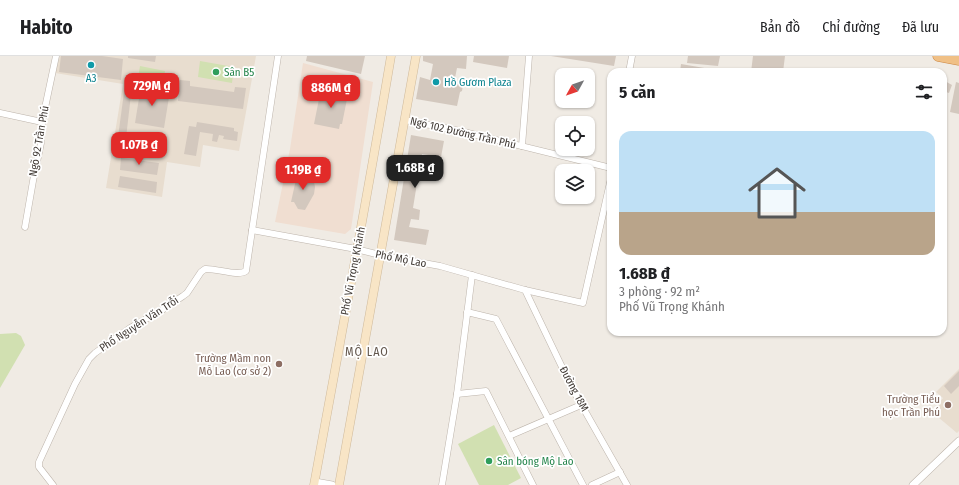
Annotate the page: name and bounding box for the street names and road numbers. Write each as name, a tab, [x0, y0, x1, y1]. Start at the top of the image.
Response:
street label: Ngõ 92 Trần Phú	[26, 105, 52, 177]
street label: Ngõ 102 Đường Trần Phú	[409, 114, 517, 152]
street label: Phố Vũ Trọng Khánh	[338, 226, 368, 316]
street label: Phố Mộ Lao	[374, 248, 428, 270]
street label: Phố Nguyễn Văn Trỗi	[97, 293, 181, 354]
street label: Đường 18M	[557, 364, 591, 414]

